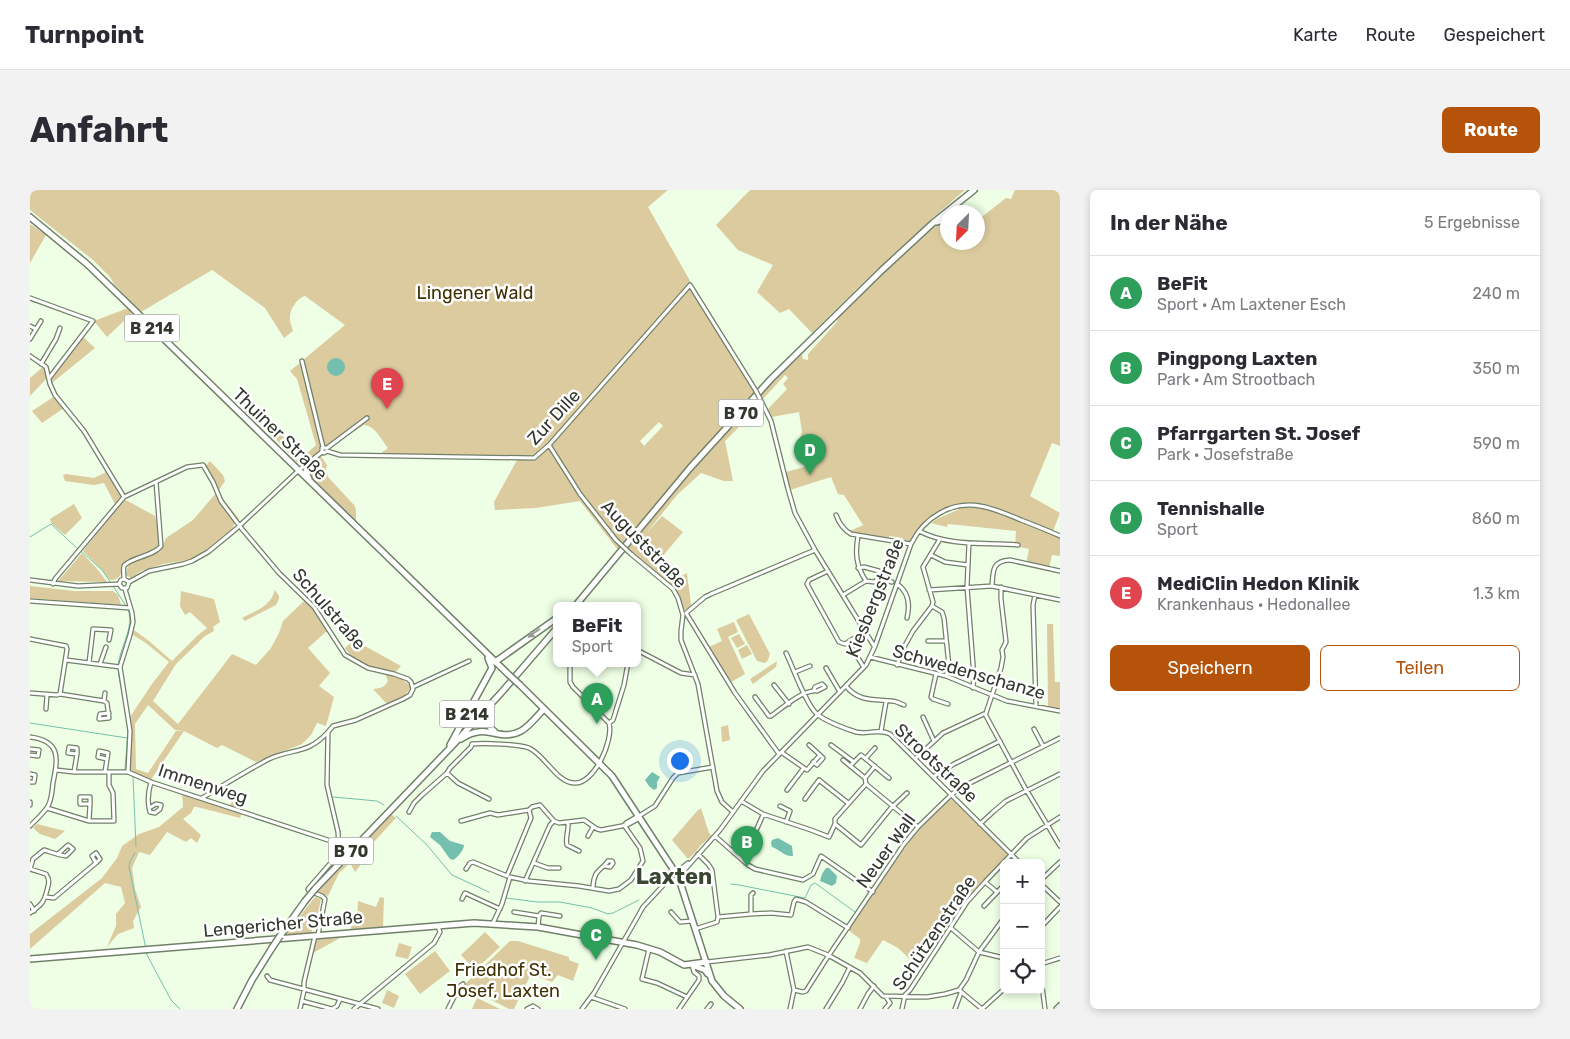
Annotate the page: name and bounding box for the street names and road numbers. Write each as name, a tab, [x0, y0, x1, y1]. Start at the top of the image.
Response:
road number: B 214	[124, 315, 180, 342]
street label: Thuiner Straße	[228, 383, 332, 485]
street label: Zur Dille	[523, 385, 585, 449]
road number: B 70	[718, 400, 764, 427]
street label: Auguststraße	[596, 495, 692, 593]
street label: Kiesbergstraße	[841, 535, 909, 661]
street label: Schulstraße	[288, 564, 370, 654]
street label: Schwedenschanze	[890, 640, 1048, 704]
road number: B 214	[440, 700, 494, 728]
street label: Strootstraße	[890, 719, 982, 807]
street label: Immenweg	[155, 759, 251, 809]
street label: Neuer Wall	[852, 809, 920, 893]
road number: B 70	[328, 838, 374, 864]
street label: Schützenstraße	[888, 871, 980, 995]
street label: Lengericher Straße	[202, 906, 364, 942]

